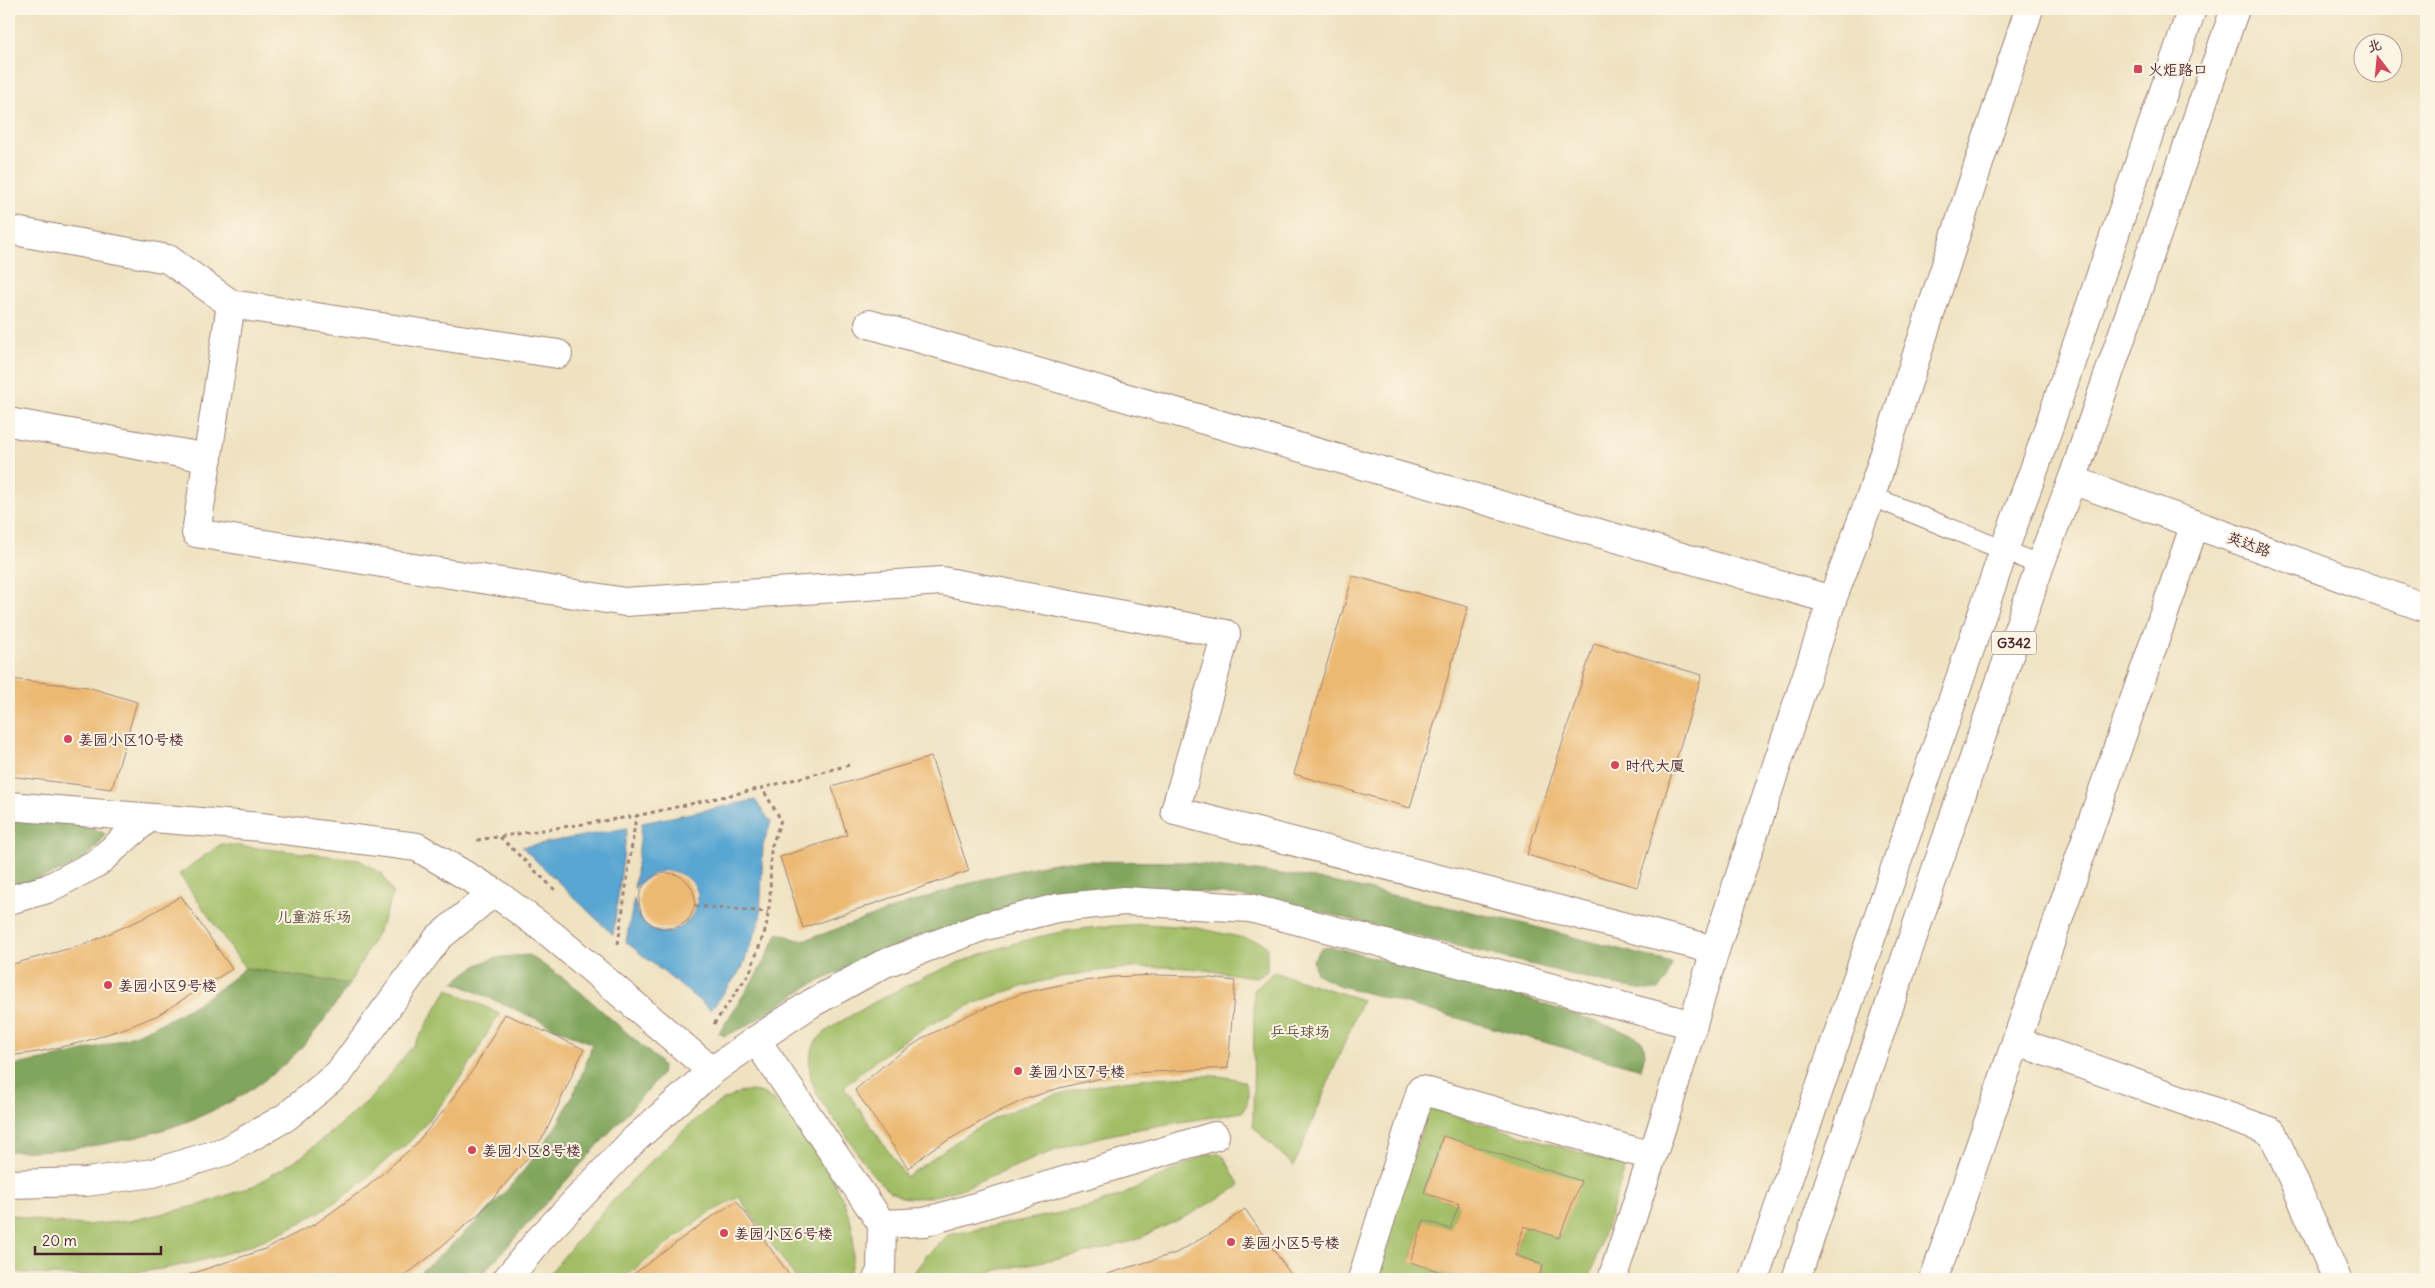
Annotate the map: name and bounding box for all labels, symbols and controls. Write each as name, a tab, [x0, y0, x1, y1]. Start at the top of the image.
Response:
north arrow	[2352, 32, 2402, 82]
text: 北	[2365, 35, 2384, 56]
place label: 火炬路口	[2148, 60, 2208, 79]
marker: 火炬路口	[2132, 63, 2144, 75]
street label: 英达路	[2225, 527, 2273, 561]
road number: G342	[1992, 632, 2036, 654]
place label: 姜园小区10号楼	[78, 730, 184, 749]
marker: 姜园小区10号楼	[62, 733, 74, 745]
place label: 时代大厦	[1625, 756, 1685, 775]
marker: 时代大厦	[1609, 759, 1621, 771]
park label: 儿童游乐场	[276, 907, 352, 926]
place label: 姜园小区9号楼	[118, 976, 217, 995]
marker: 姜园小区9号楼	[102, 979, 114, 991]
park label: 乒乓球场	[1270, 1022, 1330, 1041]
place label: 姜园小区7号楼	[1028, 1062, 1125, 1081]
marker: 姜园小区7号楼	[1012, 1065, 1024, 1077]
place label: 姜园小区8号楼	[482, 1141, 581, 1160]
marker: 姜园小区8号楼	[466, 1144, 478, 1156]
scale bar	[35, 1223, 161, 1255]
place label: 姜园小区6号楼	[734, 1224, 833, 1243]
marker: 姜园小区6号楼	[718, 1227, 730, 1239]
text: 20 m	[42, 1231, 77, 1250]
place label: 姜园小区5号楼	[1241, 1233, 1340, 1252]
marker: 姜园小区5号楼	[1225, 1236, 1237, 1248]

